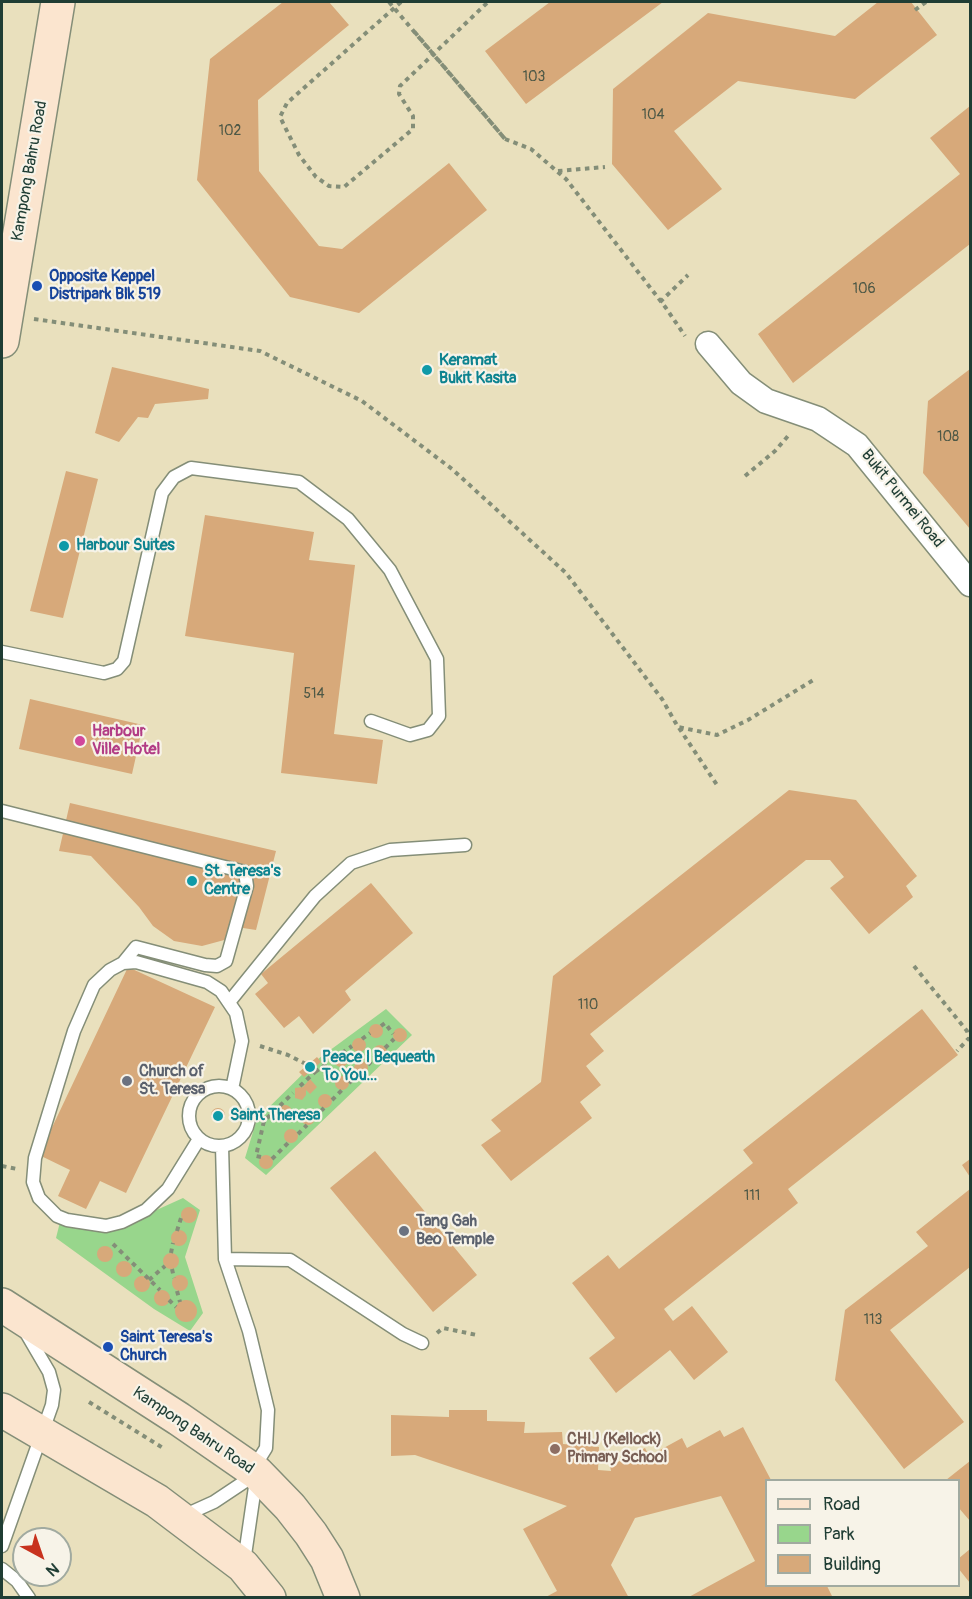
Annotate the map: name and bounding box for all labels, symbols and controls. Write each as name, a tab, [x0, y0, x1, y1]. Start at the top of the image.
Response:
house number: 103	[523, 69, 545, 85]
street label: Kampong Bahru Road	[8, 99, 52, 243]
house number: 104	[641, 107, 665, 123]
house number: 102	[219, 123, 241, 139]
place label: Opposite Keppel Distripark Blk 519	[49, 267, 161, 305]
marker: Opposite Keppel Distripark Blk 519	[30, 279, 44, 293]
house number: 106	[852, 281, 876, 297]
place label: Keramat Bukit Kasita	[439, 351, 517, 389]
marker: Keramat Bukit Kasita	[420, 363, 434, 377]
house number: 108	[937, 429, 959, 445]
street label: Bukit Purmei Road	[857, 446, 947, 552]
place label: Harbour Suites	[76, 536, 175, 556]
marker: Harbour Suites	[57, 539, 71, 553]
house number: 514	[303, 686, 325, 702]
place label: Harbour Ville Hotel	[92, 722, 160, 760]
marker: Harbour Ville Hotel	[73, 734, 87, 748]
place label: St. Teresa's Centre	[204, 862, 281, 900]
marker: St. Teresa's Centre	[185, 874, 199, 888]
house number: 110	[578, 997, 598, 1013]
place label: Peace I Bequeath To You...	[322, 1048, 435, 1086]
marker: Peace I Bequeath To You...	[303, 1060, 317, 1074]
place label: Church of St. Teresa	[139, 1062, 205, 1100]
marker: Church of St. Teresa	[120, 1074, 134, 1088]
place label: Saint Theresa	[230, 1106, 320, 1126]
marker: Saint Theresa	[211, 1109, 225, 1123]
house number: 111	[744, 1188, 760, 1204]
place label: Tang Gah Beo Temple	[416, 1212, 494, 1250]
marker: Tang Gah Beo Temple	[397, 1224, 411, 1238]
house number: 113	[864, 1312, 882, 1328]
place label: Saint Teresa's Church	[120, 1328, 212, 1366]
marker: Saint Teresa's Church	[101, 1340, 115, 1354]
street label: Kampong Bahru Road	[129, 1383, 257, 1479]
place label: CHIJ (Kellock) Primary School	[567, 1430, 667, 1468]
marker: CHIJ (Kellock) Primary School	[548, 1442, 562, 1456]
legend	[765, 1479, 960, 1587]
text: Road	[823, 1493, 860, 1516]
text: Park	[823, 1523, 855, 1546]
north arrow	[12, 1527, 72, 1587]
text: Building	[823, 1553, 881, 1576]
text: N	[42, 1558, 63, 1580]

